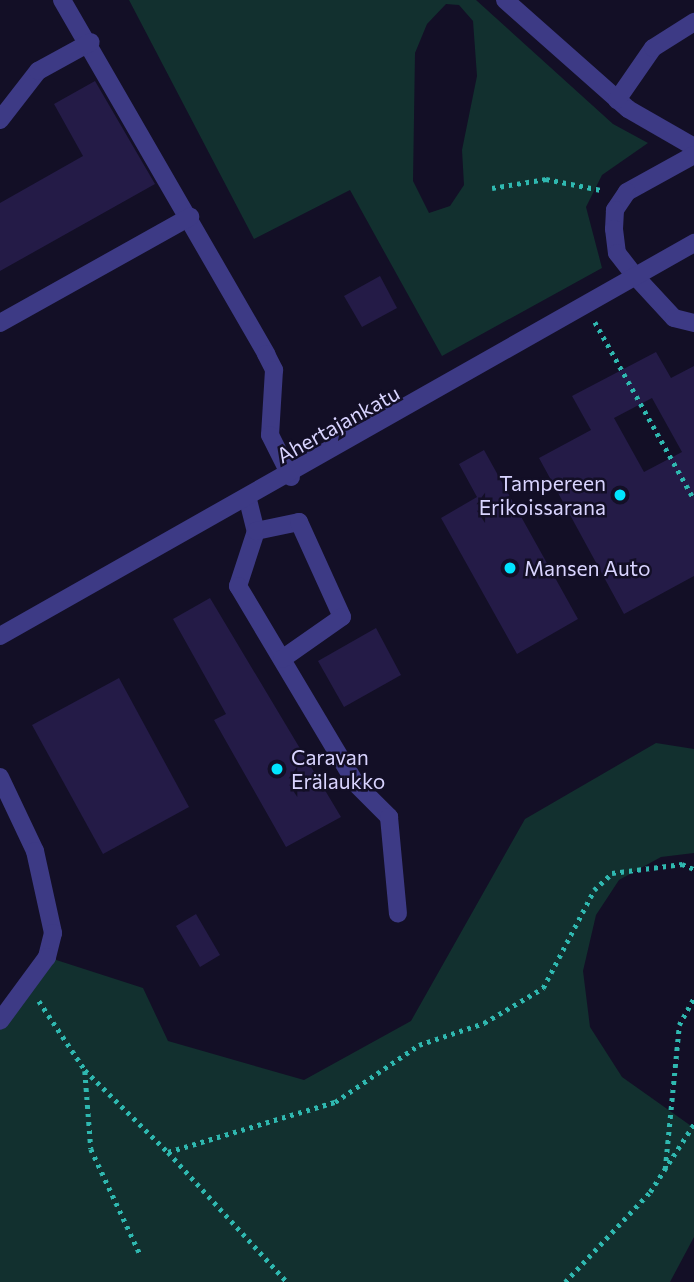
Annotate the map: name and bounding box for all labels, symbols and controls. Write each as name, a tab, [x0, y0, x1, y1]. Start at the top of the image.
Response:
street label: Ahertajankatu	[272, 380, 404, 468]
place label: Tampereen Erikoissarana	[479, 470, 606, 520]
marker: Tampereen Erikoissarana	[612, 487, 628, 503]
place label: Mansen Auto	[524, 555, 651, 581]
marker: Mansen Auto	[502, 560, 518, 576]
place label: Caravan Erälaukko	[291, 744, 385, 794]
marker: Caravan Erälaukko	[269, 761, 285, 777]

